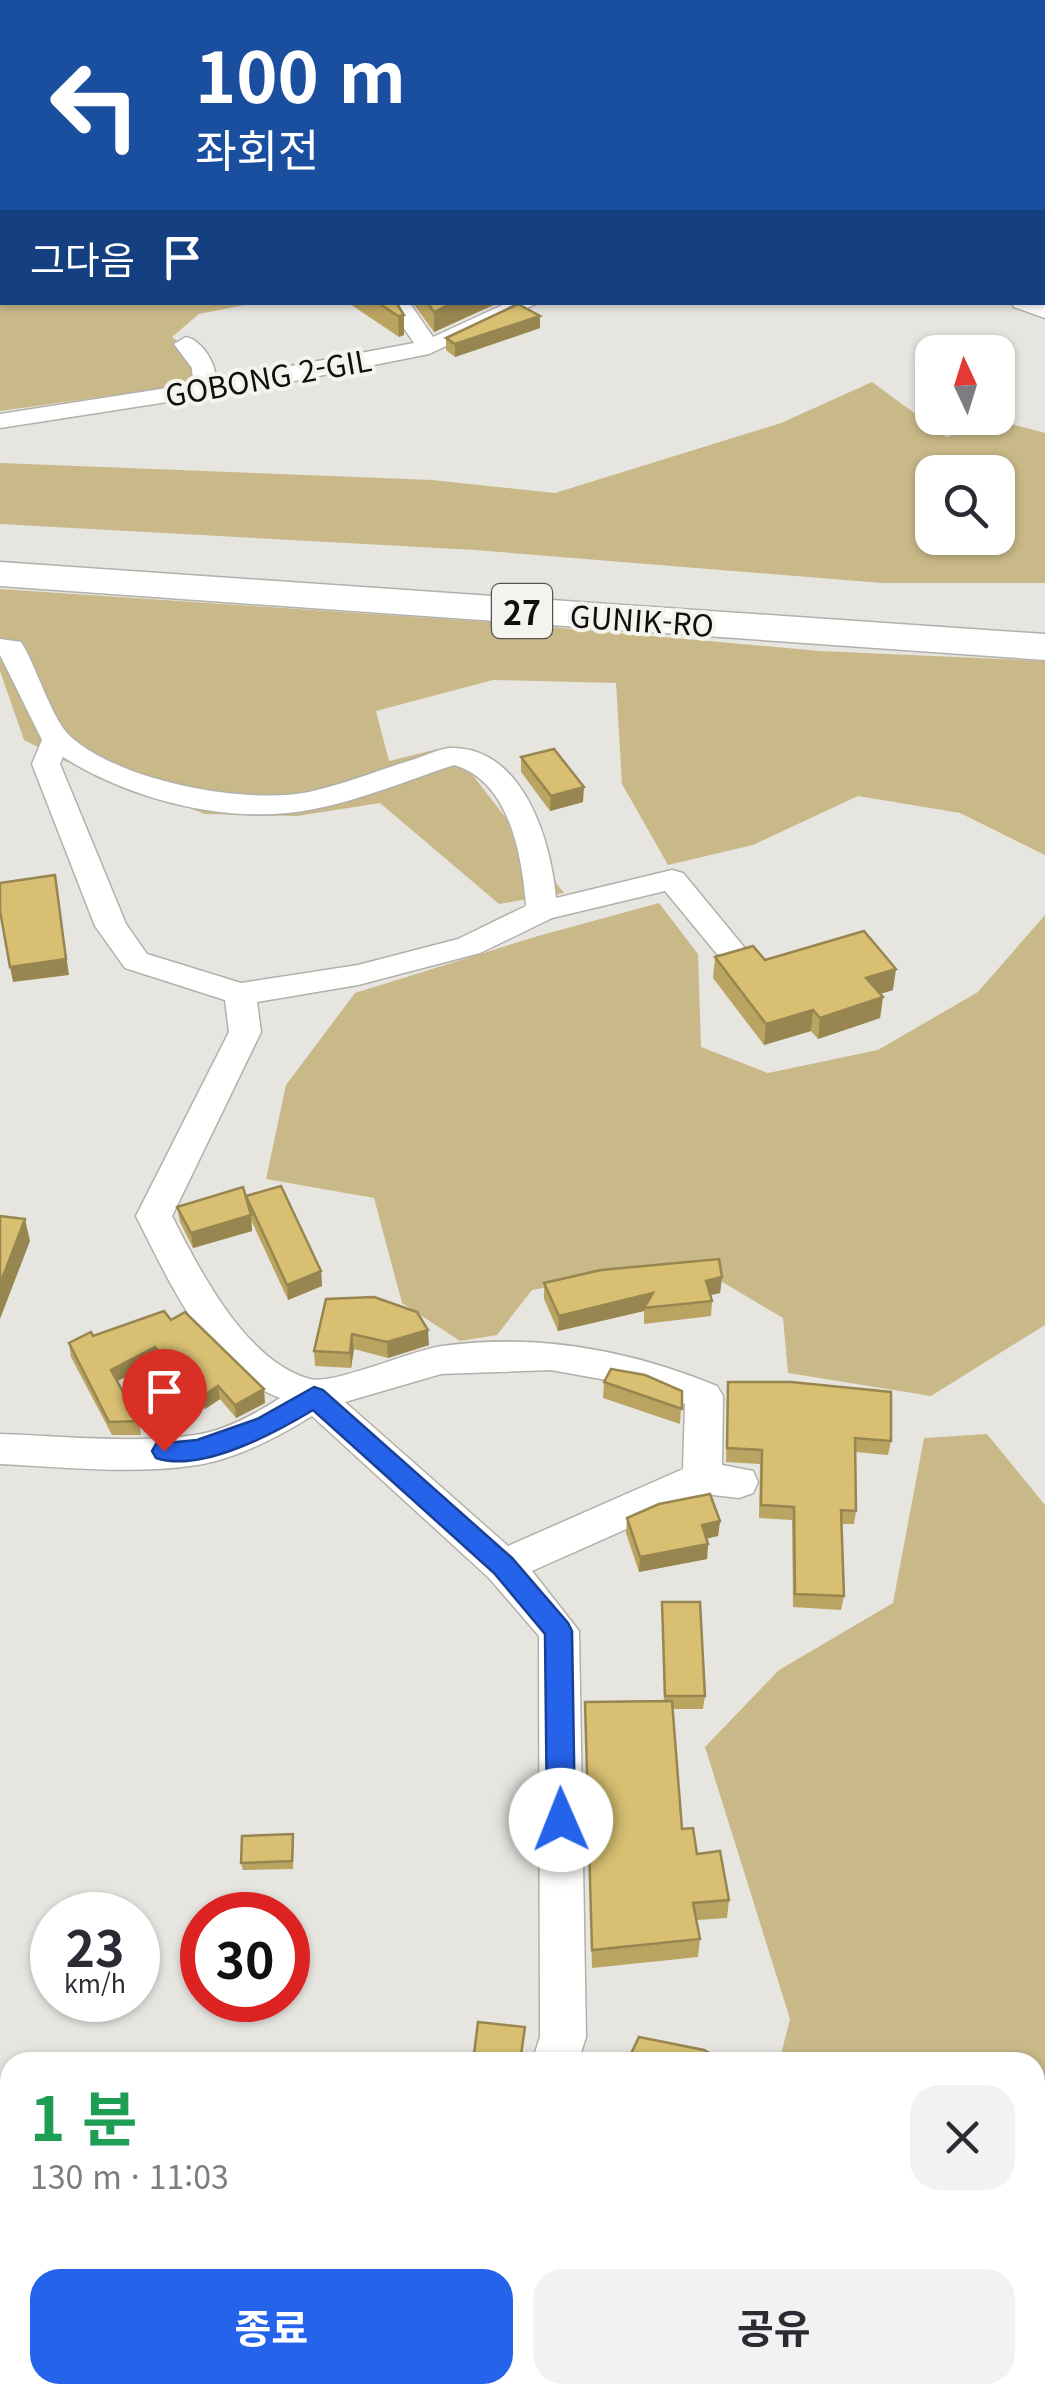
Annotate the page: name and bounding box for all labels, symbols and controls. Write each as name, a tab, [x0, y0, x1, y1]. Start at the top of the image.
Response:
text: 100 m	[195, 22, 406, 123]
icon: left	[30, 40, 160, 170]
text: 좌회전	[195, 115, 319, 180]
text: 그다음	[30, 230, 135, 285]
icon: arrive	[155, 230, 210, 285]
north arrow	[915, 335, 1015, 435]
map controls	[915, 335, 1015, 555]
street label: GOBONG 2-GIL	[162, 336, 374, 416]
button: search	[915, 455, 1015, 555]
road number: 27	[492, 584, 552, 638]
street label: GUNIK-RO	[569, 592, 715, 646]
pin	[122, 1349, 207, 1452]
icon: arrive	[137, 1364, 192, 1419]
position arrow	[509, 1768, 613, 1872]
speed limit sign: 30	[180, 1892, 310, 2022]
text: 23	[65, 1909, 124, 1981]
text: km/h	[64, 1964, 126, 2000]
text: 1 분	[30, 2071, 137, 2158]
button: close	[910, 2085, 1015, 2190]
text: 130 m · 11:03	[30, 2152, 229, 2198]
button: 종료	[30, 2269, 513, 2384]
button: 공유	[533, 2269, 1015, 2384]

